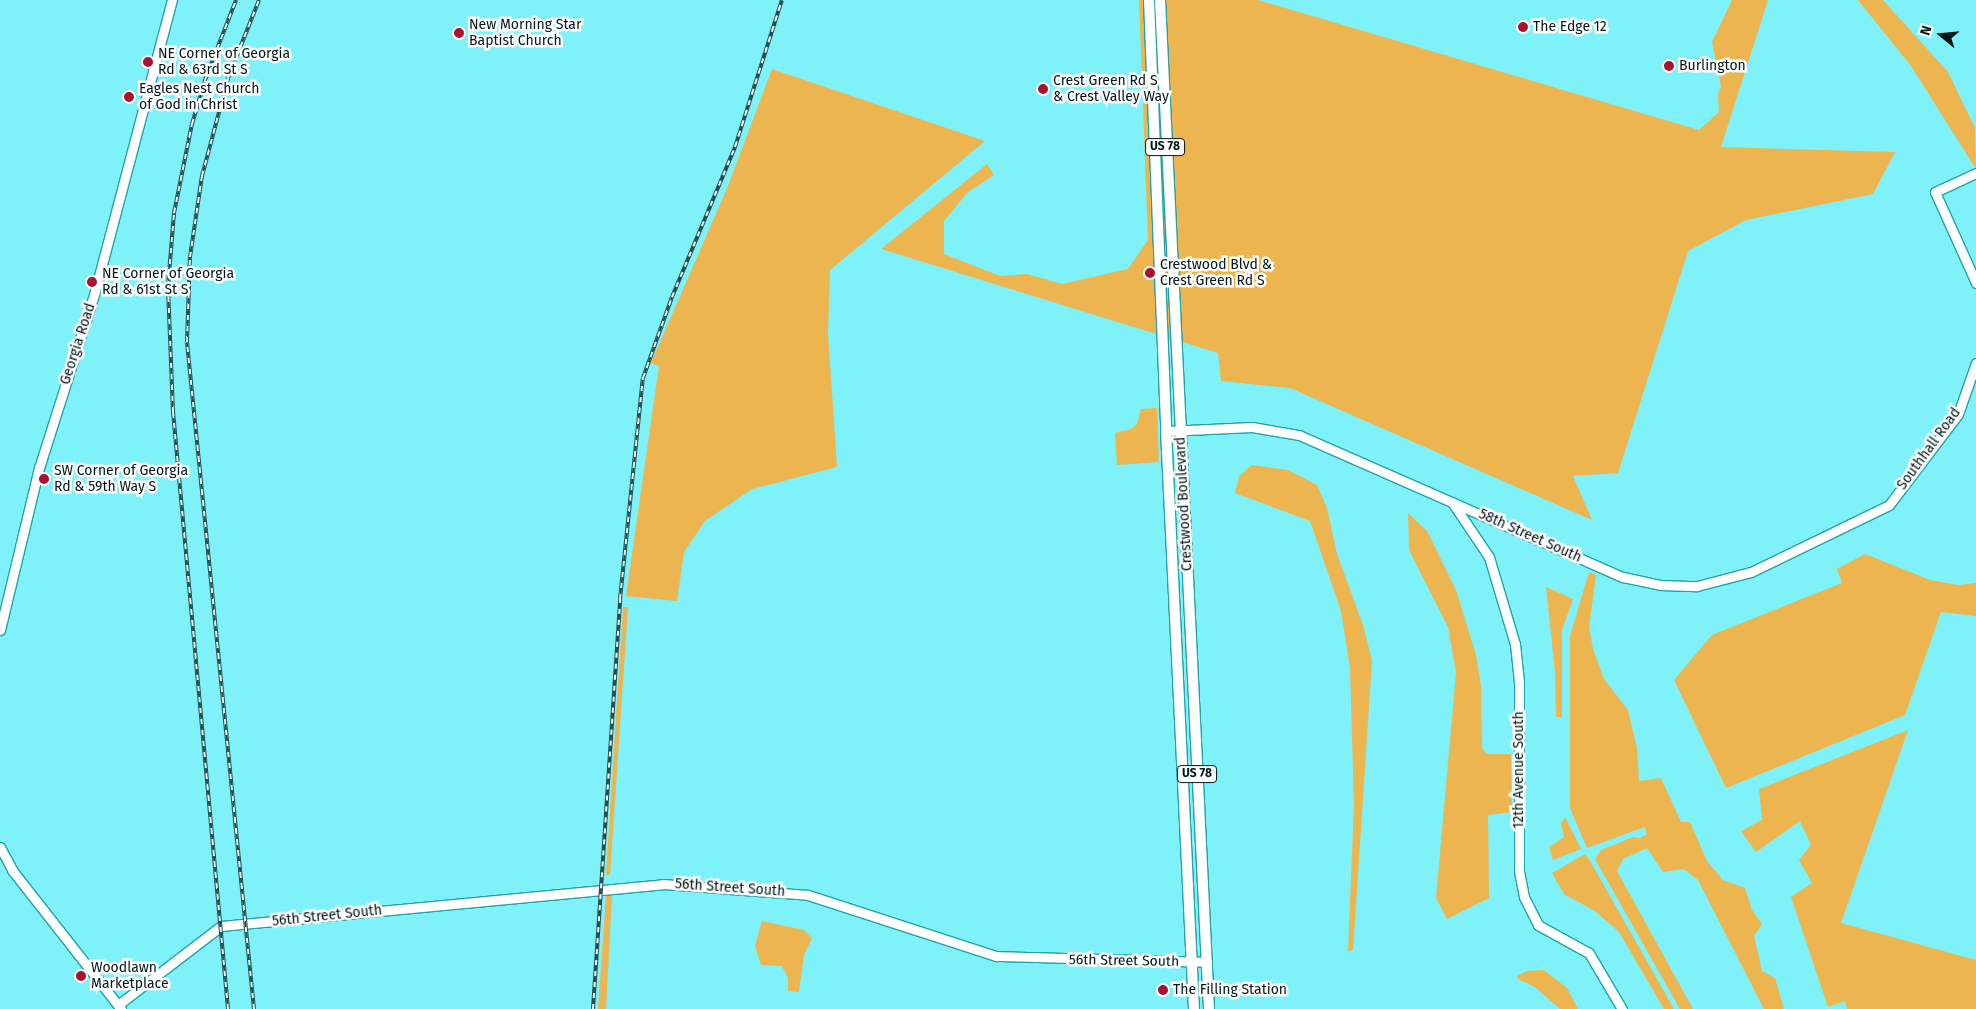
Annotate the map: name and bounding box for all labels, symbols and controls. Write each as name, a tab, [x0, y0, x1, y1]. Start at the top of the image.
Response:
north arrow	[1916, 10, 1966, 60]
place label: New Morning Star Baptist Church	[469, 17, 581, 49]
place label: The Edge 12	[1533, 19, 1607, 35]
marker: The Edge 12	[1517, 21, 1529, 33]
text: N	[1917, 24, 1936, 37]
marker: New Morning Star Baptist Church	[453, 27, 465, 39]
place label: NE Corner of Georgia Rd & 63rd St S	[158, 46, 290, 78]
marker: NE Corner of Georgia Rd & 63rd St S	[142, 56, 154, 68]
place label: Burlington	[1679, 58, 1746, 74]
marker: Burlington	[1663, 60, 1675, 72]
place label: Crest Green Rd S & Crest Valley Way	[1053, 73, 1169, 105]
place label: Eagles Nest Church of God in Christ	[139, 81, 259, 114]
marker: Crest Green Rd S & Crest Valley Way	[1037, 83, 1049, 95]
marker: Eagles Nest Church of God in Christ	[123, 91, 135, 103]
road number: US 78	[1145, 138, 1185, 156]
place label: Crestwood Blvd & Crest Green Rd S	[1160, 257, 1272, 290]
place label: NE Corner of Georgia Rd & 61st St S	[102, 266, 234, 298]
marker: Crestwood Blvd & Crest Green Rd S	[1144, 267, 1156, 279]
marker: NE Corner of Georgia Rd & 61st St S	[86, 276, 98, 288]
street label: Georgia Road	[57, 301, 99, 387]
street label: Southhall Road	[1894, 405, 1964, 493]
street label: Crestwood Boulevard	[1172, 436, 1196, 572]
place label: SW Corner of Georgia Rd & 59th Way S	[54, 463, 188, 496]
marker: SW Corner of Georgia Rd & 59th Way S	[38, 473, 50, 485]
street label: 58th Street South	[1476, 506, 1584, 566]
street label: 12th Avenue South	[1511, 711, 1527, 829]
road number: US 78	[1177, 764, 1217, 784]
street label: 56th Street South	[674, 876, 786, 900]
street label: 56th Street South	[271, 902, 383, 930]
street label: 56th Street South	[1069, 952, 1179, 970]
place label: Woodlawn Marketplace	[91, 960, 169, 992]
marker: Woodlawn Marketplace	[75, 970, 87, 982]
place label: The Filling Station	[1173, 982, 1287, 998]
marker: The Filling Station	[1157, 984, 1169, 996]

